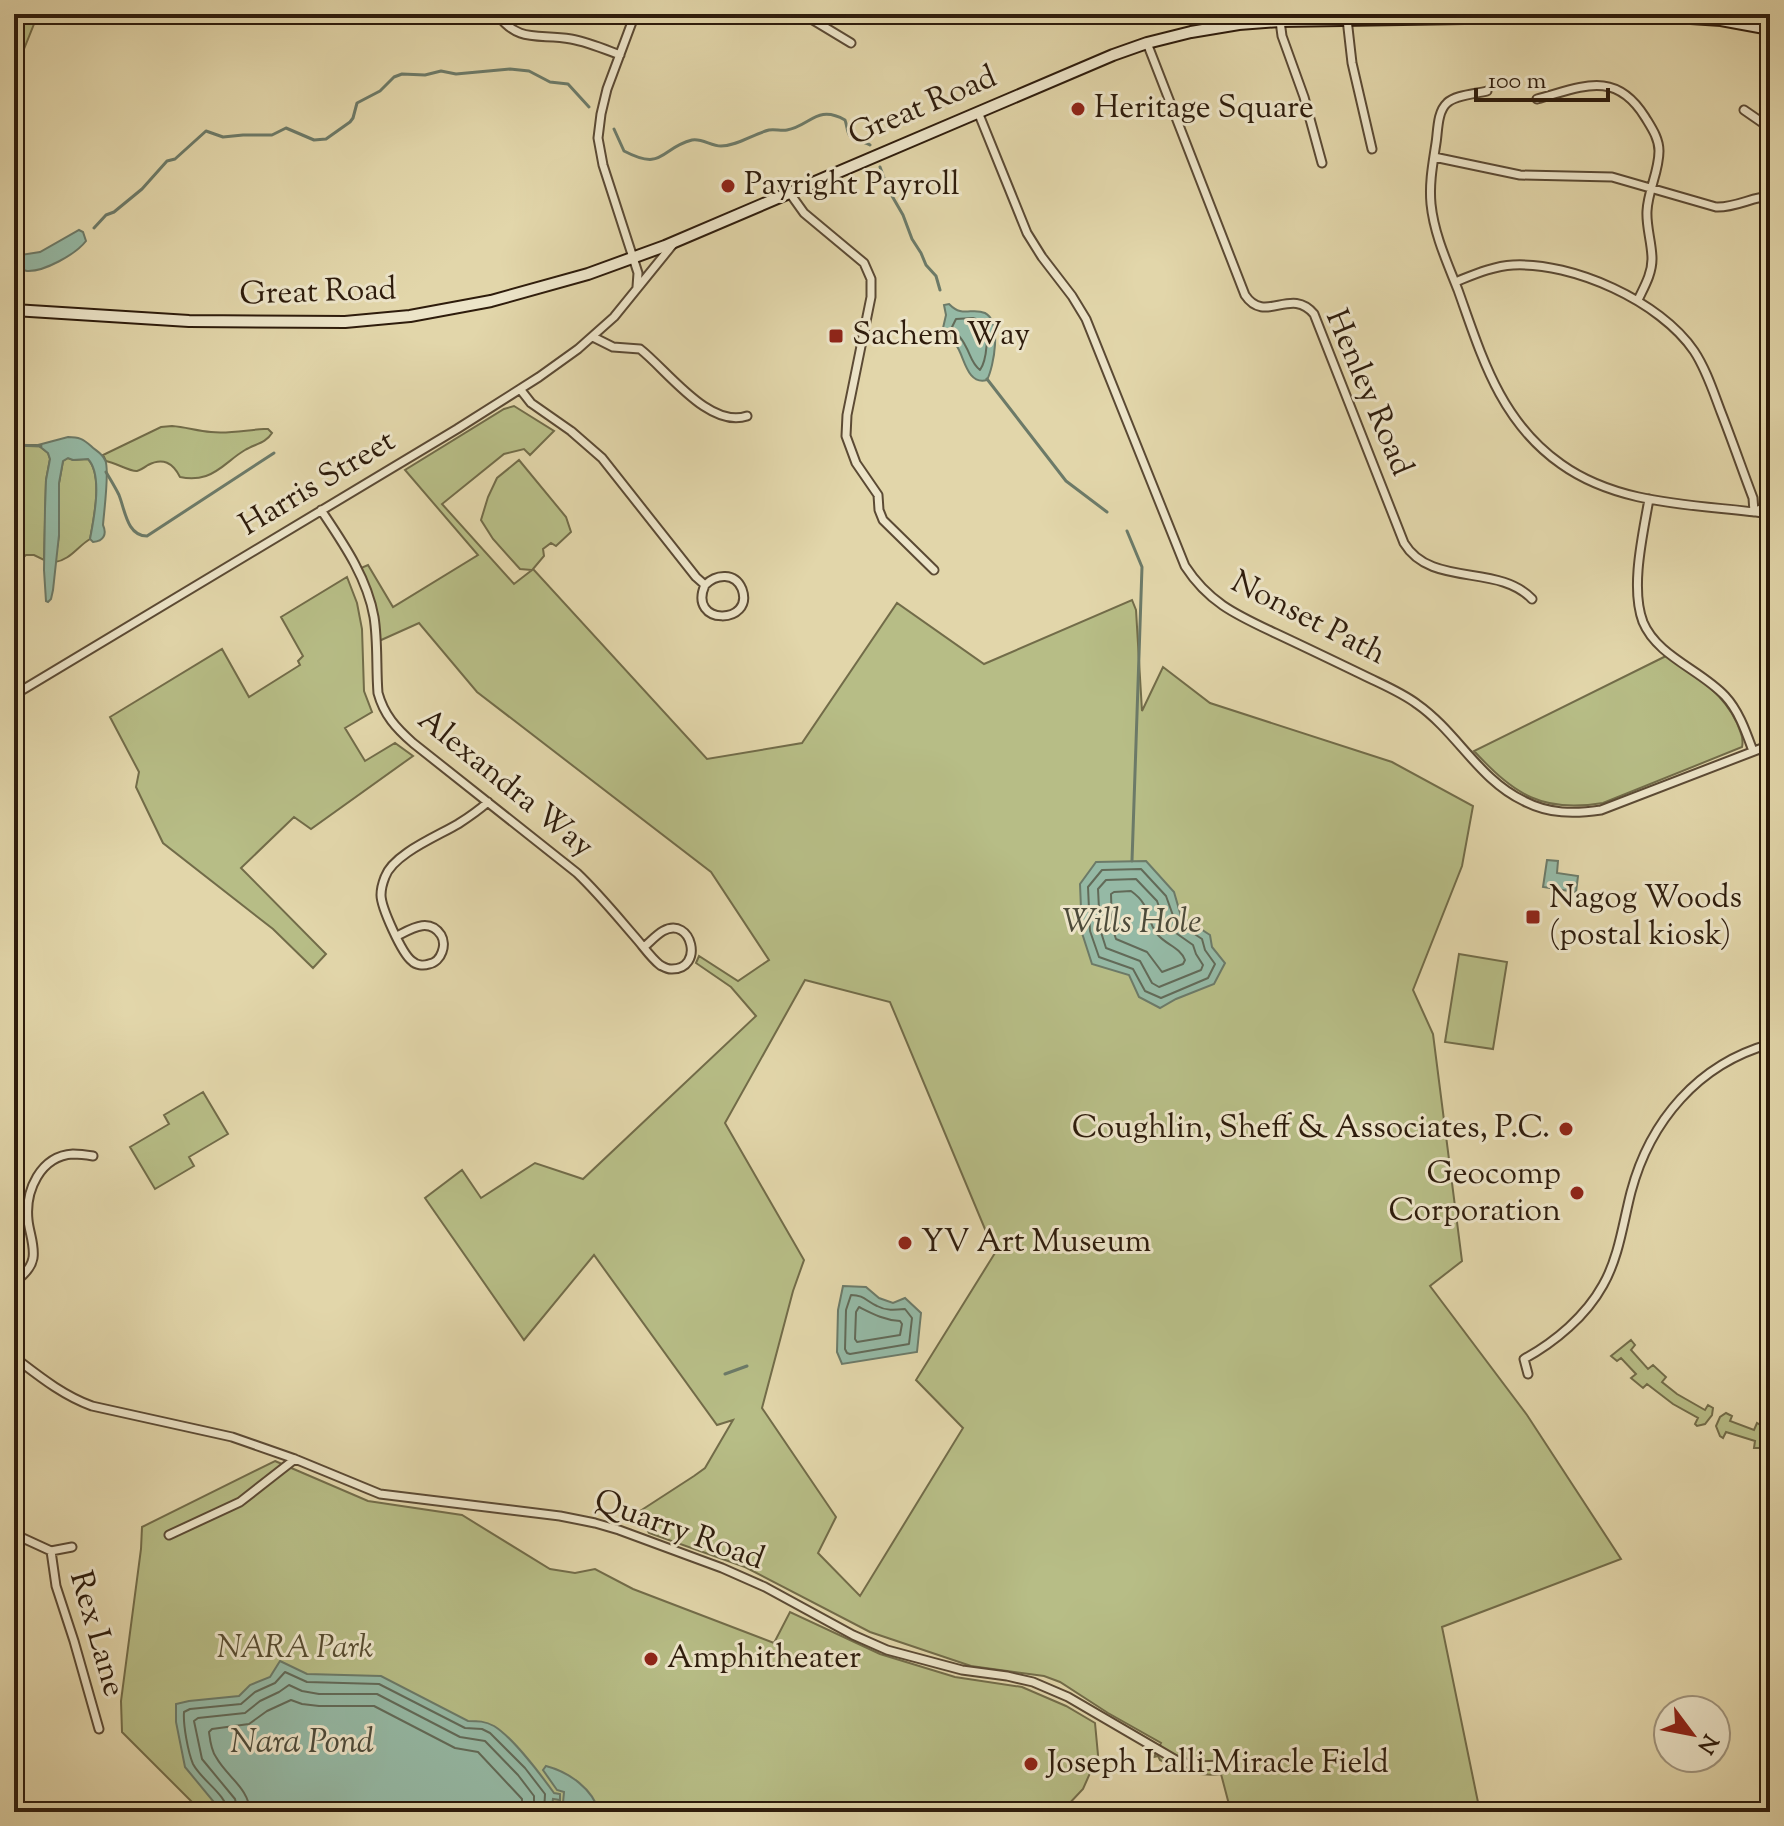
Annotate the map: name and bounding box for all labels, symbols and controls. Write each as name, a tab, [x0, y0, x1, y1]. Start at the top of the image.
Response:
scale bar	[1476, 52, 1608, 102]
street label: Great Road	[842, 55, 1004, 159]
text: 100 m	[1488, 65, 1546, 99]
place label: Heritage Square	[1094, 86, 1314, 132]
marker: Heritage Square	[1069, 100, 1087, 118]
place label: Payright Payroll	[744, 163, 960, 209]
marker: Payright Payroll	[719, 177, 737, 195]
street label: Great Road	[239, 267, 397, 319]
street label: Henley Road	[1312, 303, 1424, 483]
place label: Sachem Way	[852, 313, 1030, 359]
marker: Sachem Way	[827, 327, 845, 345]
street label: Harris Street	[231, 419, 405, 549]
street label: Nonset Path	[1223, 560, 1394, 678]
street label: Alexandra Way	[407, 698, 603, 870]
place label: Nagog Woods (postal kiosk)	[1549, 876, 1742, 959]
water label: Wills Hole	[1062, 899, 1202, 948]
marker: Nagog Woods (postal kiosk)	[1524, 908, 1542, 926]
place label: Coughlin, Sheff & Associates, P.C.	[1072, 1106, 1550, 1152]
marker: Coughlin, Sheff & Associates, P.C.	[1557, 1120, 1575, 1138]
place label: Geocomp Corporation	[1389, 1152, 1561, 1235]
marker: Geocomp Corporation	[1568, 1184, 1586, 1202]
place label: YV Art Museum	[921, 1220, 1151, 1266]
marker: YV Art Museum	[896, 1234, 914, 1252]
street label: Quarry Road	[587, 1479, 771, 1583]
street label: Rex Lane	[56, 1566, 136, 1702]
park label: NARA Park	[217, 1626, 373, 1672]
place label: Amphitheater	[667, 1636, 861, 1682]
marker: Amphitheater	[642, 1650, 660, 1668]
north arrow	[1652, 1694, 1732, 1774]
water label: Nara Pond	[230, 1719, 374, 1768]
text: N	[1688, 1727, 1725, 1759]
place label: Joseph Lalli Miracle Field	[1045, 1741, 1389, 1787]
marker: Joseph Lalli Miracle Field	[1022, 1755, 1040, 1773]

